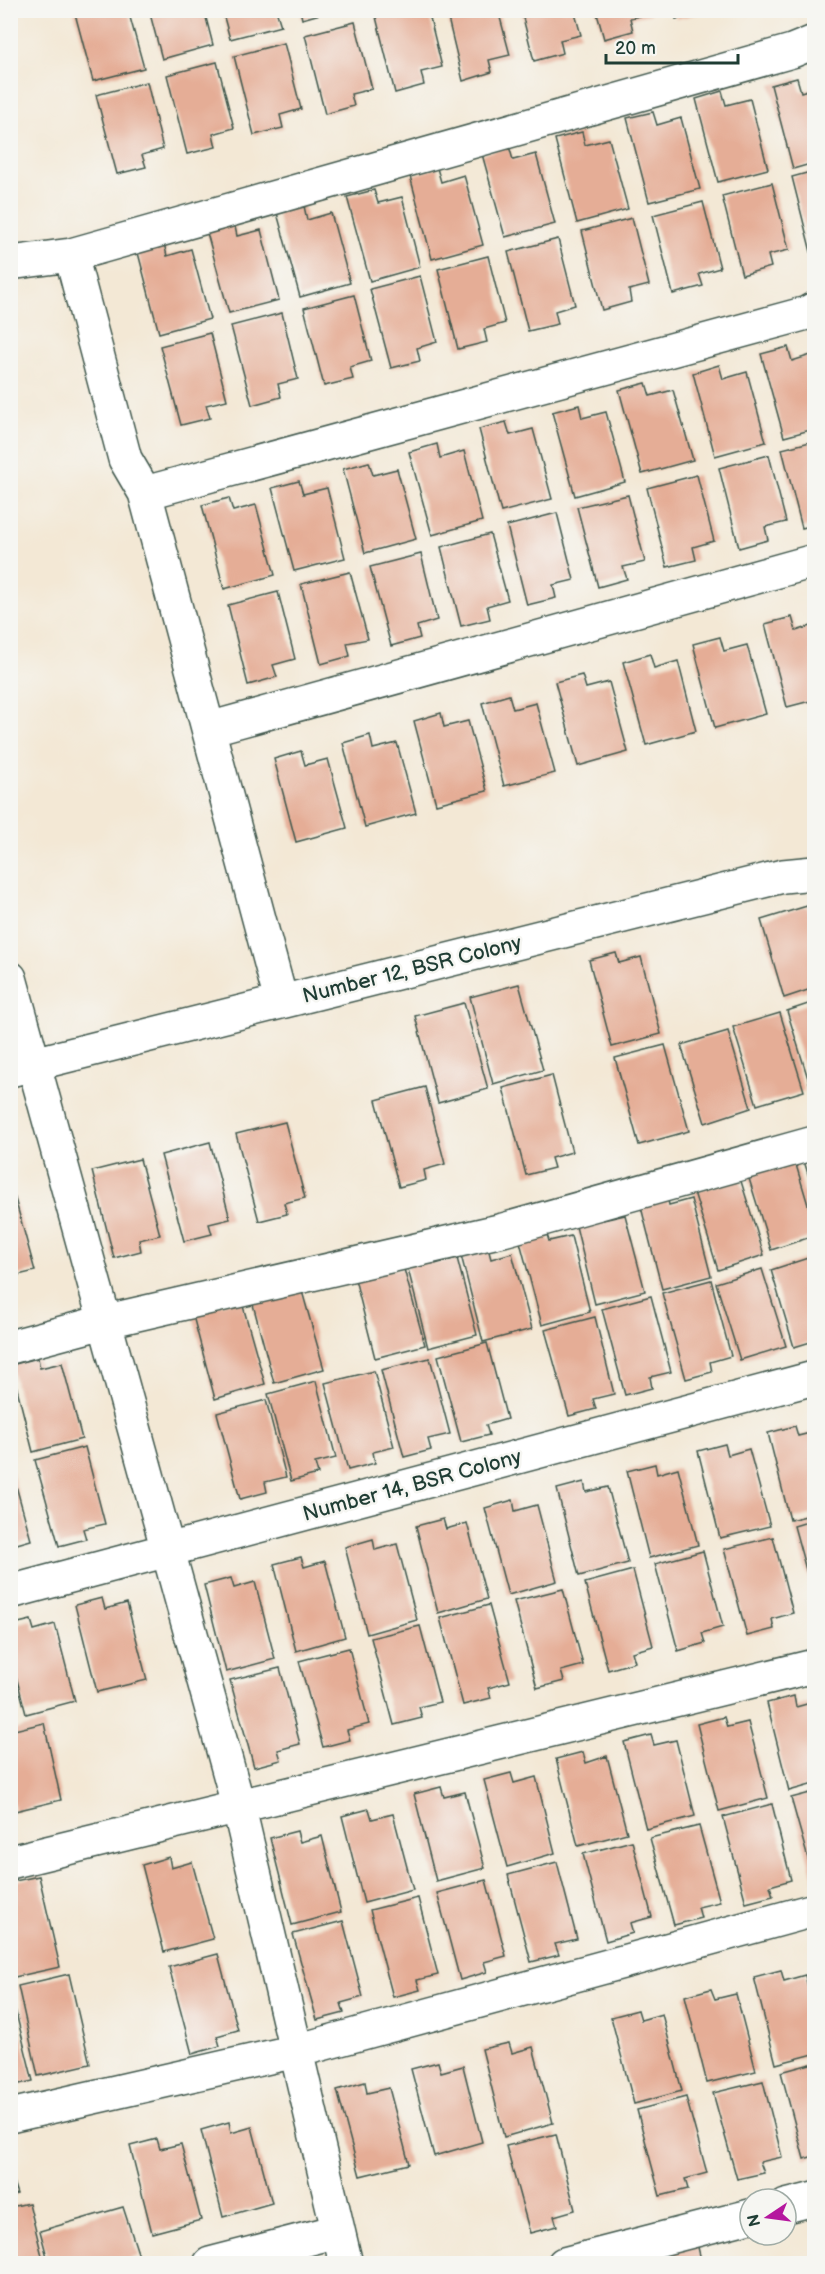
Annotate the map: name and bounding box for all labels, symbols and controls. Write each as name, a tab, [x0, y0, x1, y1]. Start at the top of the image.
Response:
scale bar	[606, 27, 738, 65]
text: 20 m	[615, 38, 656, 59]
street label: Number 12, BSR Colony	[300, 930, 525, 1009]
street label: Number 14, BSR Colony	[300, 1444, 525, 1527]
north arrow	[738, 2187, 798, 2247]
text: N	[744, 2212, 765, 2228]

